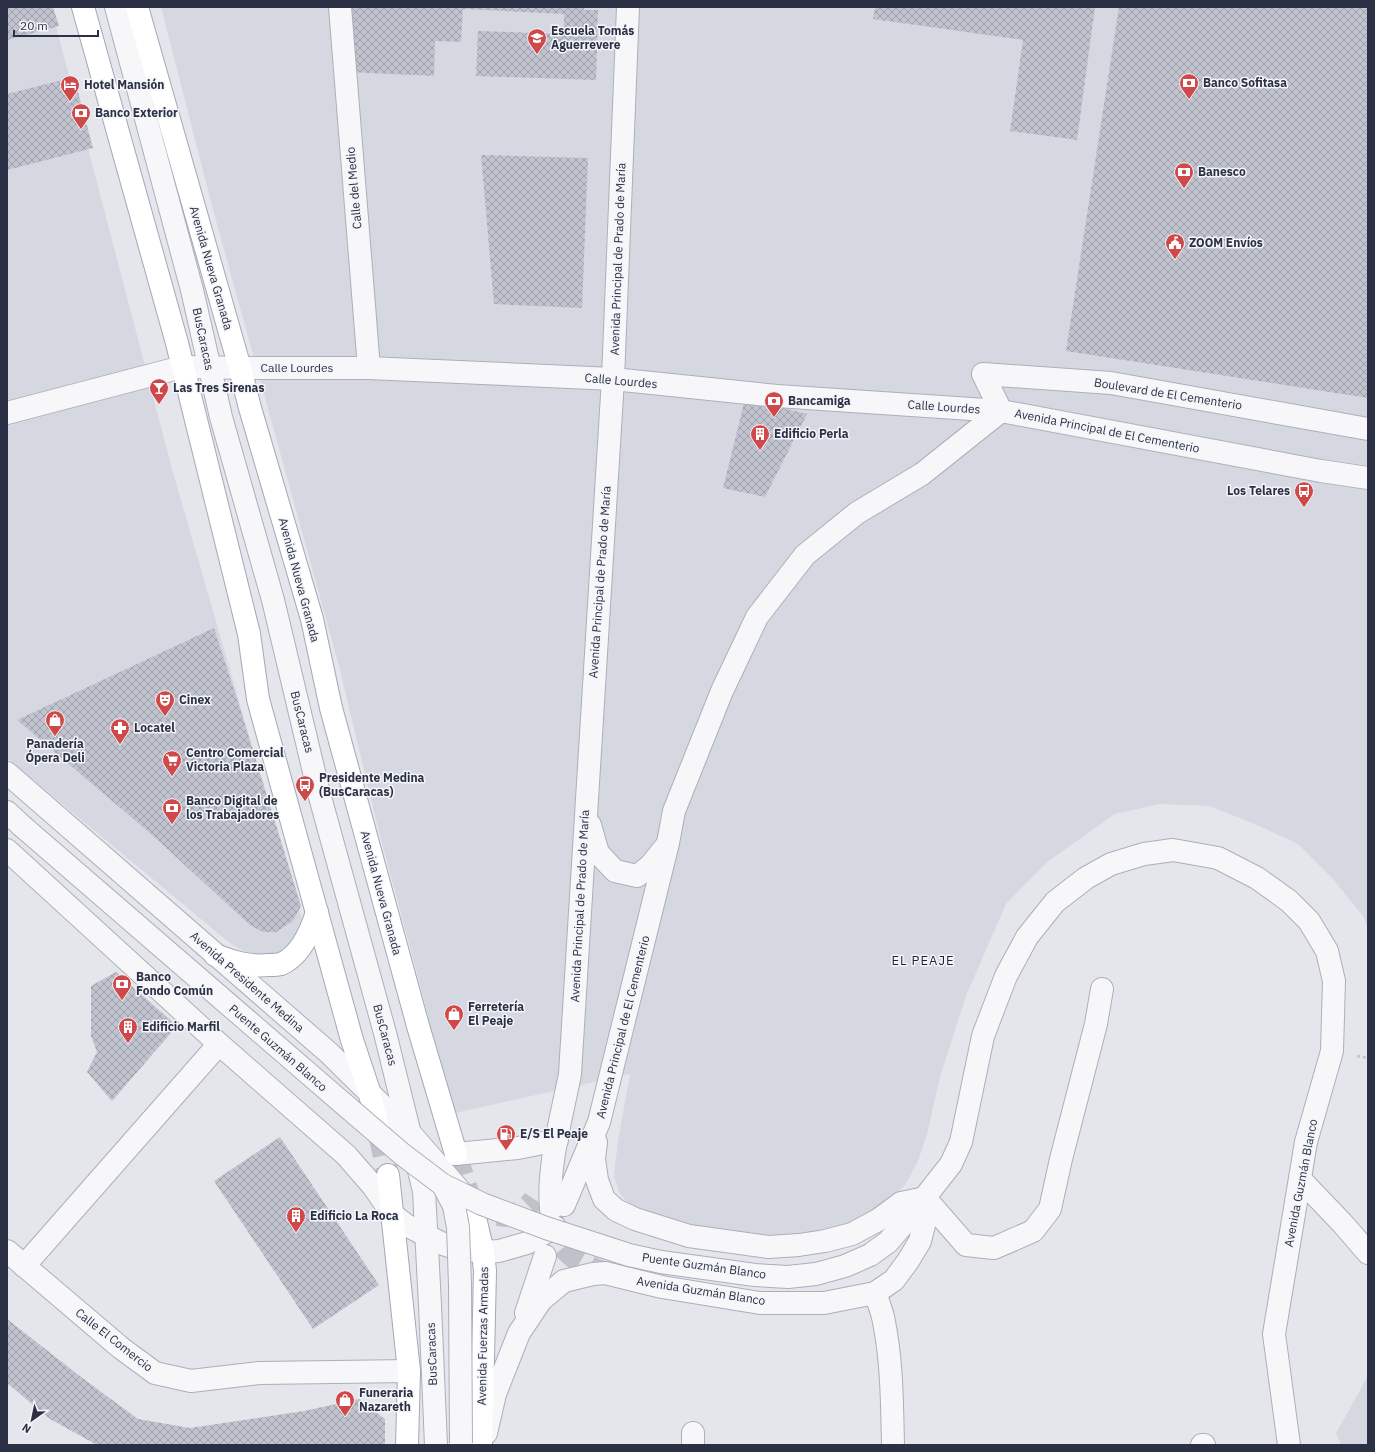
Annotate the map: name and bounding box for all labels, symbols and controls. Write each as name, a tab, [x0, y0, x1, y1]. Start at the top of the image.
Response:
scale bar	[14, 12, 98, 38]
text: 20 m	[20, 18, 48, 33]
place label: Escuela Tomás Aguerrevere	[551, 23, 634, 52]
school or university icon: Escuela Tomás Aguerrevere	[526, 27, 548, 55]
bank icon: Banco Sofitasa	[1178, 72, 1200, 100]
hotel icon: Hotel Mansión	[59, 74, 81, 102]
place label: Banco Sofitasa	[1203, 75, 1287, 90]
place label: Hotel Mansión	[84, 77, 164, 92]
bank icon: Banco Exterior	[70, 102, 92, 130]
place label: Banco Exterior	[95, 105, 178, 120]
street label: Calle del Medio	[342, 146, 365, 230]
bank icon: Banesco	[1173, 161, 1195, 189]
street label: Avenida Principal de Prado de María	[607, 162, 628, 356]
place label: Banesco	[1198, 164, 1246, 179]
street label: Avenida Nueva Granada	[187, 204, 237, 332]
public building icon: ZOOM Envíos	[1164, 232, 1186, 260]
place label: ZOOM Envíos	[1189, 235, 1263, 250]
street label: BusCaracas	[190, 306, 217, 372]
street label: Calle Lourdes	[261, 360, 334, 375]
street label: Calle Lourdes	[584, 370, 658, 391]
street label: Boulevard de El Cementerio	[1093, 374, 1243, 413]
bar icon: Las Tres Sirenas	[148, 377, 170, 405]
place label: Las Tres Sirenas	[173, 380, 264, 395]
bank icon: Bancamiga	[763, 390, 785, 418]
place label: Bancamiga	[788, 393, 851, 408]
street label: Calle Lourdes	[907, 396, 981, 417]
street label: Avenida Principal de El Cementerio	[1013, 405, 1201, 456]
building icon: Edificio Perla	[749, 423, 771, 451]
place label: Edificio Perla	[774, 426, 849, 441]
bus stop icon: Los Telares	[1293, 480, 1315, 508]
place label: Los Telares	[1227, 483, 1290, 498]
street label: Avenida Principal de Prado de María	[585, 485, 614, 679]
street label: Avenida Nueva Granada	[276, 516, 323, 644]
theatre icon: Cinex	[154, 689, 176, 717]
street label: BusCaracas	[288, 689, 317, 755]
place label: Cinex	[179, 692, 211, 707]
shop icon: Panadería Ópera Deli	[44, 709, 66, 737]
pharmacy icon: Locatel	[109, 717, 131, 745]
place label: Locatel	[134, 720, 175, 735]
place label: Panadería Ópera Deli	[25, 736, 85, 765]
place label: Centro Comercial Victoria Plaza	[186, 745, 284, 774]
supermarket icon: Centro Comercial Victoria Plaza	[161, 749, 183, 777]
place label: Presidente Medina (BusCaracas)	[319, 770, 425, 799]
bus stop icon: Presidente Medina (BusCaracas)	[294, 774, 316, 802]
place label: Banco Digital de los Trabajadores	[186, 793, 279, 822]
bank icon: Banco Digital de los Trabajadores	[161, 797, 183, 825]
street label: Avenida Principal de Prado de María	[567, 809, 592, 1003]
street label: Avenida Nueva Granada	[358, 829, 405, 957]
street label: Avenida Presidente Medina	[187, 928, 308, 1036]
street label: Avenida Principal de El Cementerio	[592, 934, 653, 1120]
district label: EL PEAJE	[891, 952, 955, 969]
place label: Banco Fondo Común	[136, 969, 213, 998]
bank icon: Banco Fondo Común	[111, 973, 133, 1001]
place label: Ferretería El Peaje	[468, 999, 524, 1028]
street label: Puente Guzmán Blanco	[226, 1001, 331, 1095]
street label: BusCaracas	[370, 1002, 401, 1068]
shop icon: Ferretería El Peaje	[443, 1003, 465, 1031]
building icon: Edificio Marfil	[117, 1016, 139, 1044]
place label: Edificio Marfil	[142, 1019, 220, 1034]
street label: Avenida Guzmán Blanco	[1281, 1117, 1320, 1248]
fuel station icon: E/S El Peaje	[495, 1123, 517, 1151]
place label: E/S El Peaje	[520, 1126, 588, 1141]
building icon: Edificio La Roca	[285, 1205, 307, 1233]
place label: Edificio La Roca	[310, 1208, 399, 1223]
street label: Puente Guzmán Blanco	[641, 1249, 767, 1282]
street label: Avenida Fuerzas Armadas	[474, 1266, 491, 1406]
street label: Avenida Guzmán Blanco	[636, 1273, 767, 1308]
street label: Calle El Comercio	[73, 1305, 156, 1375]
street label: BusCaracas	[423, 1322, 440, 1386]
place label: Funeraria Nazareth	[359, 1385, 414, 1414]
shop icon: Funeraria Nazareth	[334, 1389, 356, 1417]
north arrow	[12, 1400, 52, 1440]
text: N	[19, 1420, 34, 1436]

